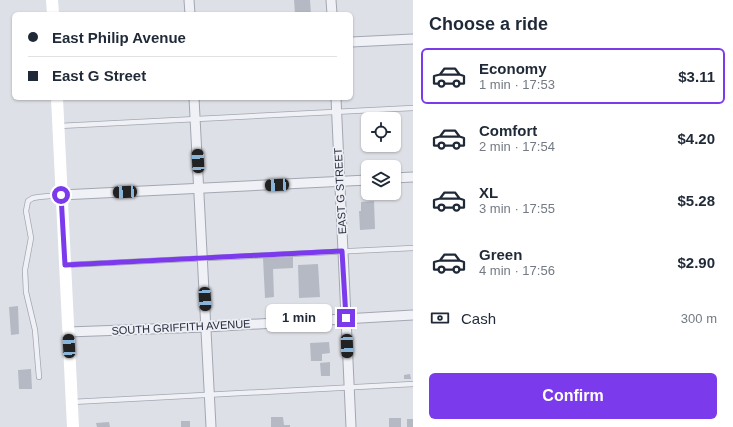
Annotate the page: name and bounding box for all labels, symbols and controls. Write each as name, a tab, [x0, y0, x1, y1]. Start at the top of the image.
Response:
text: Choose a ride	[429, 14, 548, 34]
text: East Philip Avenue	[52, 29, 186, 46]
icon: car	[431, 58, 467, 94]
text: Economy	[479, 60, 547, 77]
text: East G Street	[52, 67, 146, 84]
text: $3.11	[678, 68, 715, 85]
text: 1 min · 17:53	[479, 77, 555, 92]
map controls	[361, 112, 401, 200]
button: locate	[361, 112, 401, 152]
icon: car	[431, 120, 467, 156]
text: Comfort	[479, 122, 537, 139]
text: $4.20	[677, 130, 715, 147]
text: 2 min · 17:54	[479, 139, 555, 154]
street label: EAST G STREET	[332, 147, 348, 235]
car	[191, 149, 205, 173]
button: layers	[361, 160, 401, 200]
car	[265, 178, 289, 192]
icon: car	[431, 182, 467, 218]
text: XL	[479, 184, 498, 201]
car	[113, 185, 137, 199]
route start	[52, 186, 70, 204]
text: $5.28	[677, 192, 715, 209]
text: 3 min · 17:55	[479, 201, 555, 216]
icon: car	[431, 244, 467, 280]
text: Green	[479, 246, 522, 263]
text: $2.90	[677, 254, 715, 271]
text: 4 min · 17:56	[479, 263, 555, 278]
car	[198, 287, 212, 311]
callout: 1 min	[266, 304, 332, 332]
icon: cash	[429, 307, 451, 329]
route end	[337, 309, 355, 327]
text: 1 min	[282, 310, 316, 325]
text: Cash	[461, 310, 496, 327]
text: 300 m	[681, 311, 717, 326]
street label: SOUTH GRIFFITH AVENUE	[111, 317, 251, 337]
car	[62, 334, 76, 358]
car	[341, 334, 353, 358]
button: Confirm	[429, 373, 717, 419]

